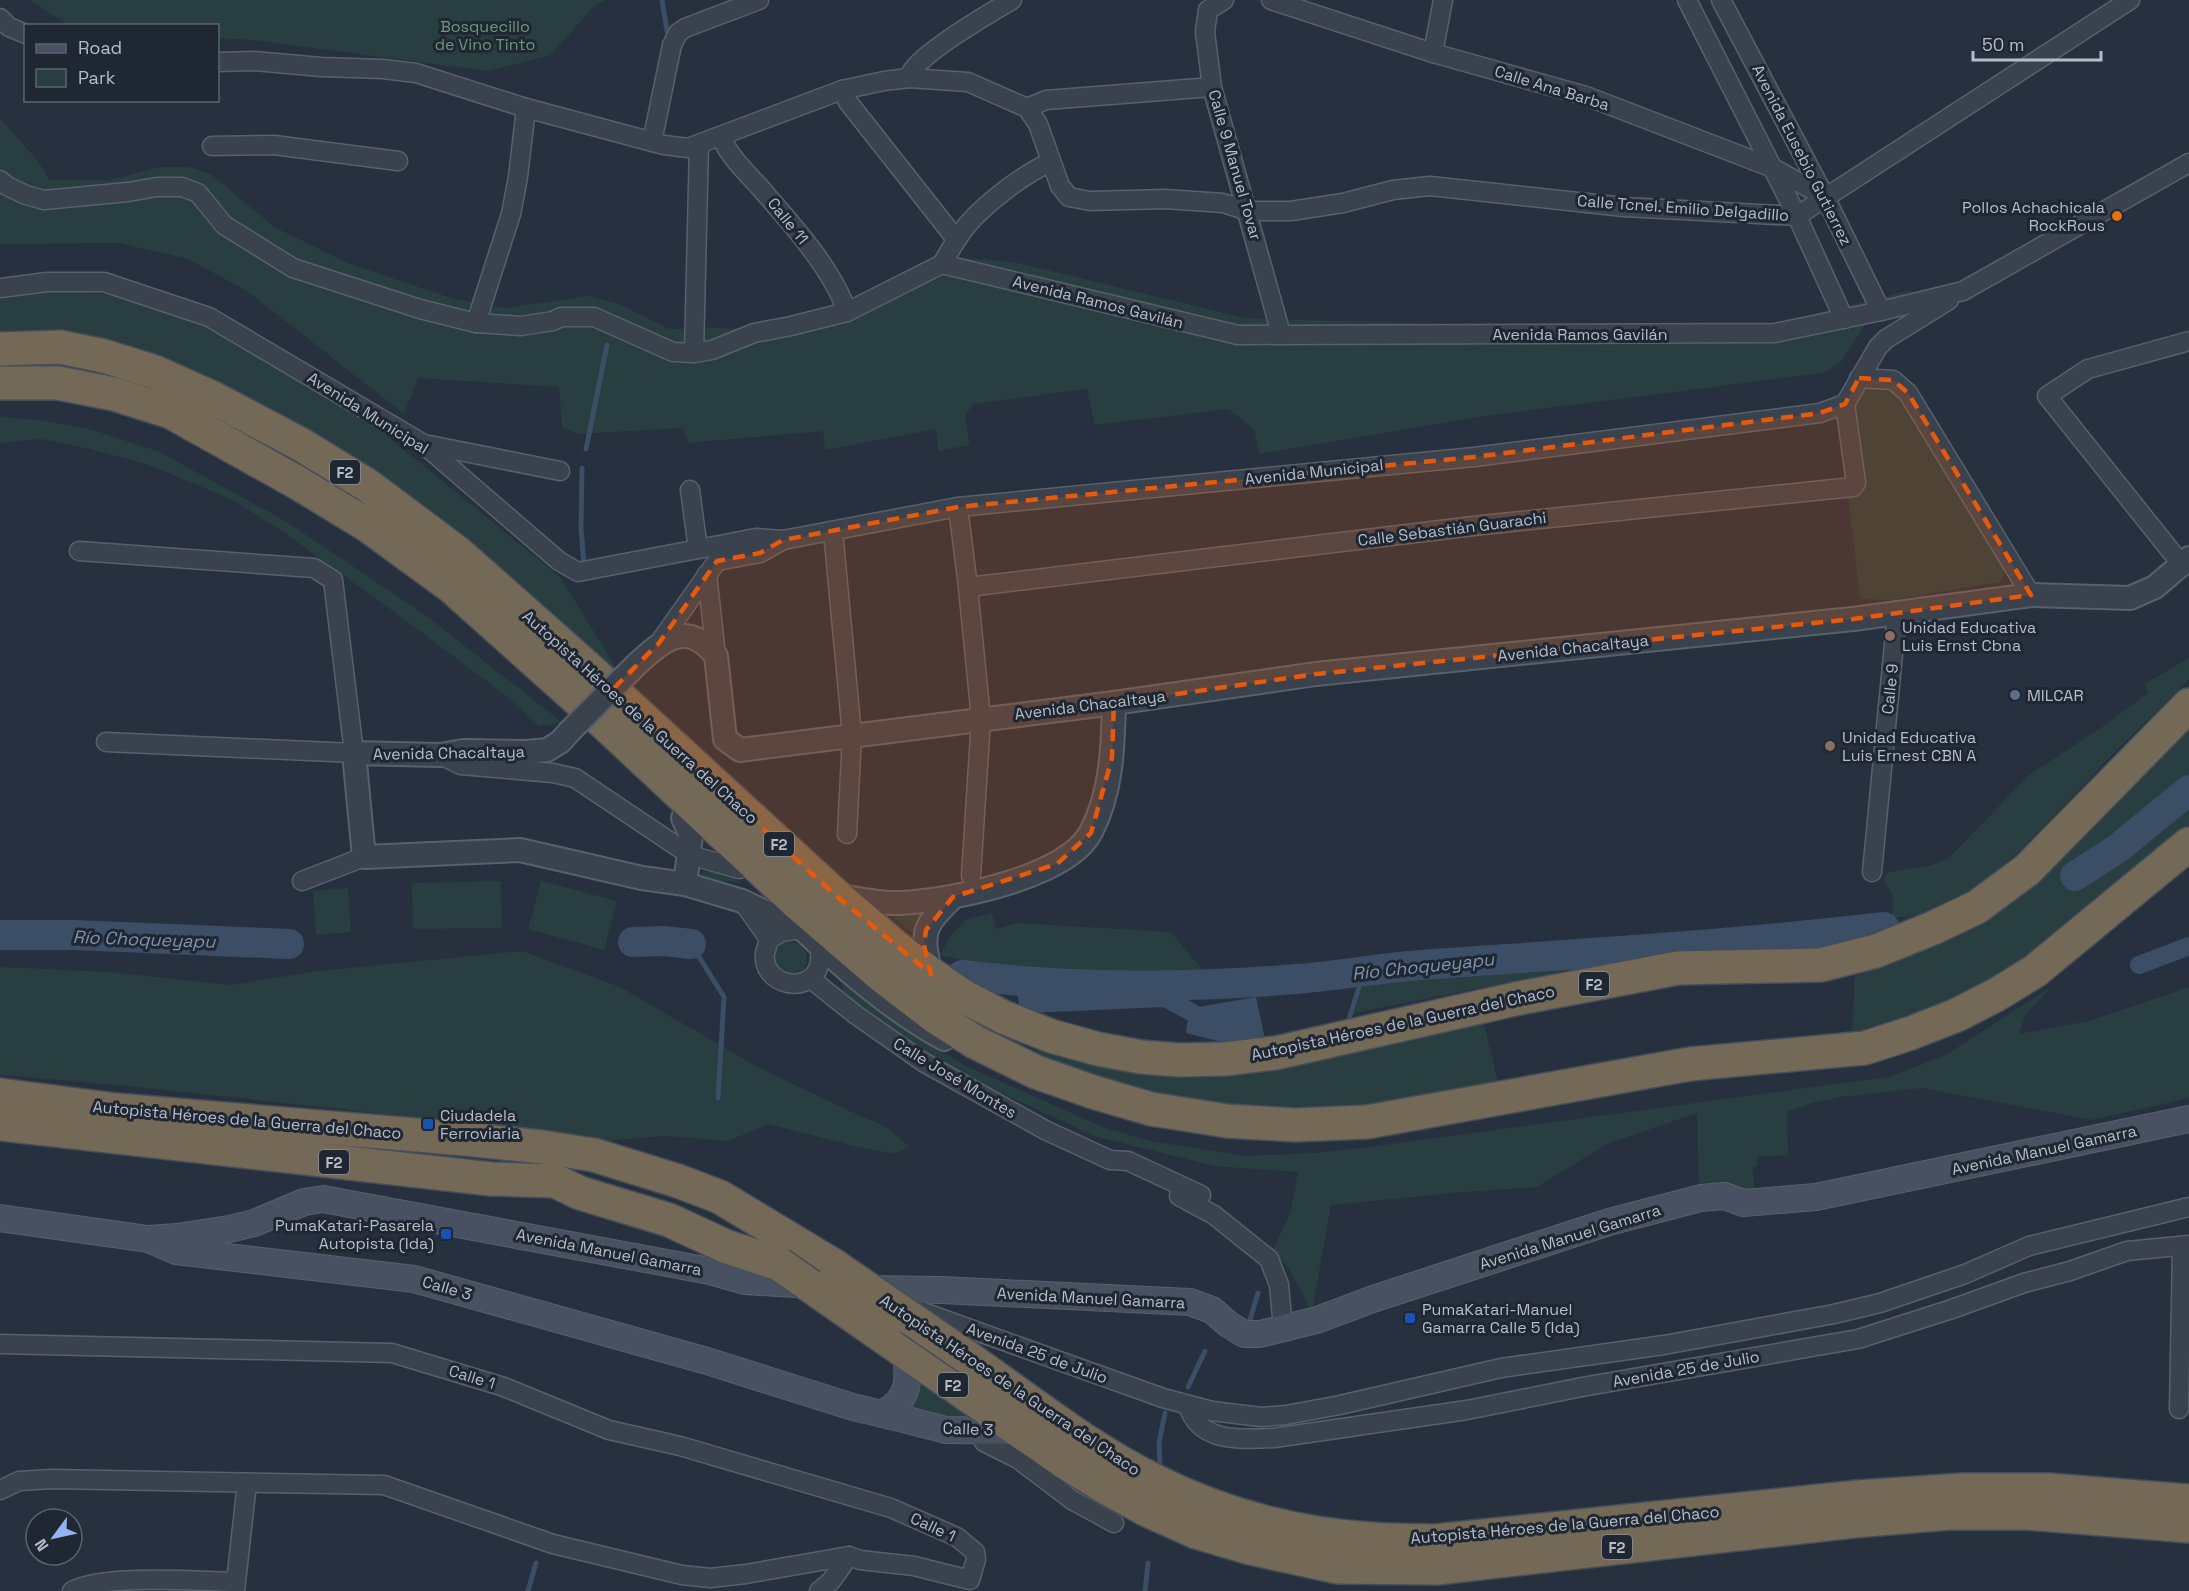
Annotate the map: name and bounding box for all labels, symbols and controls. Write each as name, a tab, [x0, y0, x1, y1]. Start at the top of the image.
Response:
park label: Bosquecillo de Vino Tinto	[435, 16, 535, 55]
legend	[24, 24, 219, 102]
scale bar	[1973, 24, 2100, 62]
text: 50 m	[1982, 33, 2024, 56]
text: Road	[78, 36, 122, 59]
street label: Calle Ana Barba	[1492, 61, 1612, 115]
street label: Avenida Eusebio Gutierrez	[1747, 61, 1857, 249]
text: Park	[78, 66, 116, 89]
street label: Calle 9 Manuel Tovar	[1203, 87, 1267, 243]
street label: Calle Tcnel. Emilio Delgadillo	[1576, 190, 1790, 226]
street label: Calle 11	[763, 193, 813, 249]
place label: Pollos Achachicala RockRous	[1962, 197, 2105, 236]
marker: Pollos Achachicala RockRous	[2110, 209, 2124, 223]
street label: Avenida Ramos Gavilán	[1010, 271, 1186, 333]
street label: Avenida Ramos Gavilán	[1492, 324, 1668, 345]
street label: Avenida Municipal	[303, 367, 433, 459]
street label: Avenida Municipal	[1244, 454, 1384, 490]
road number: F2	[330, 460, 360, 484]
street label: Calle Sebastián Guarachi	[1356, 507, 1548, 551]
street label: Autopista Héroes de la Guerra del Chaco	[518, 606, 762, 828]
place label: Unidad Educativa Luis Ernst Cbna	[1902, 617, 2036, 656]
marker: Unidad Educativa Luis Ernst Cbna	[1883, 629, 1897, 643]
street label: Avenida Chacaltaya	[1496, 630, 1650, 666]
street label: Calle 9	[1877, 663, 1903, 715]
street label: Avenida Chacaltaya	[1013, 685, 1167, 725]
place label: MILCAR	[2027, 685, 2084, 706]
marker: MILCAR	[2008, 688, 2022, 702]
place label: Unidad Educativa Luis Ernest CBN A	[1842, 727, 1976, 766]
marker: Unidad Educativa Luis Ernest CBN A	[1823, 739, 1837, 753]
street label: Avenida Chacaltaya	[373, 741, 525, 765]
road number: F2	[764, 832, 794, 856]
water label: Río Choqueyapu	[72, 925, 217, 953]
water label: Río Choqueyapu	[1351, 947, 1496, 985]
road number: F2	[1579, 972, 1609, 996]
street label: Autopista Héroes de la Guerra del Chaco	[1249, 981, 1557, 1065]
street label: Calle José Montes	[890, 1033, 1020, 1123]
street label: Autopista Héroes de la Guerra del Chaco	[92, 1096, 402, 1144]
place label: Ciudadela Ferroviaria	[440, 1105, 520, 1144]
marker: Ciudadela Ferroviaria	[421, 1117, 435, 1131]
street label: Avenida Manuel Gamarra	[1950, 1120, 2138, 1180]
road number: F2	[319, 1150, 349, 1174]
street label: Avenida Manuel Gamarra	[1477, 1199, 1663, 1275]
place label: PumaKatari-Pasarela Autopista (Ida)	[275, 1215, 434, 1254]
street label: Avenida Manuel Gamarra	[514, 1224, 704, 1280]
marker: PumaKatari-Pasarela Autopista (Ida)	[439, 1227, 453, 1241]
street label: Calle 3	[420, 1271, 474, 1305]
street label: Avenida Manuel Gamarra	[996, 1283, 1186, 1313]
street label: Autopista Héroes de la Guerra del Chaco	[876, 1290, 1144, 1480]
place label: PumaKatari-Manuel Gamarra Calle 5 (Ida)	[1422, 1299, 1580, 1338]
marker: PumaKatari-Manuel Gamarra Calle 5 (Ida)	[1403, 1311, 1417, 1325]
street label: Avenida 25 de Julio	[964, 1318, 1110, 1388]
street label: Avenida 25 de Julio	[1611, 1346, 1761, 1392]
street label: Calle 1	[446, 1360, 498, 1394]
road number: F2	[938, 1373, 968, 1397]
street label: Calle 3	[942, 1418, 994, 1440]
street label: Autopista Héroes de la Guerra del Chaco	[1410, 1501, 1720, 1549]
north arrow	[24, 1507, 84, 1567]
street label: Calle 1	[907, 1507, 959, 1547]
text: N	[30, 1535, 54, 1555]
road number: F2	[1602, 1535, 1632, 1559]

